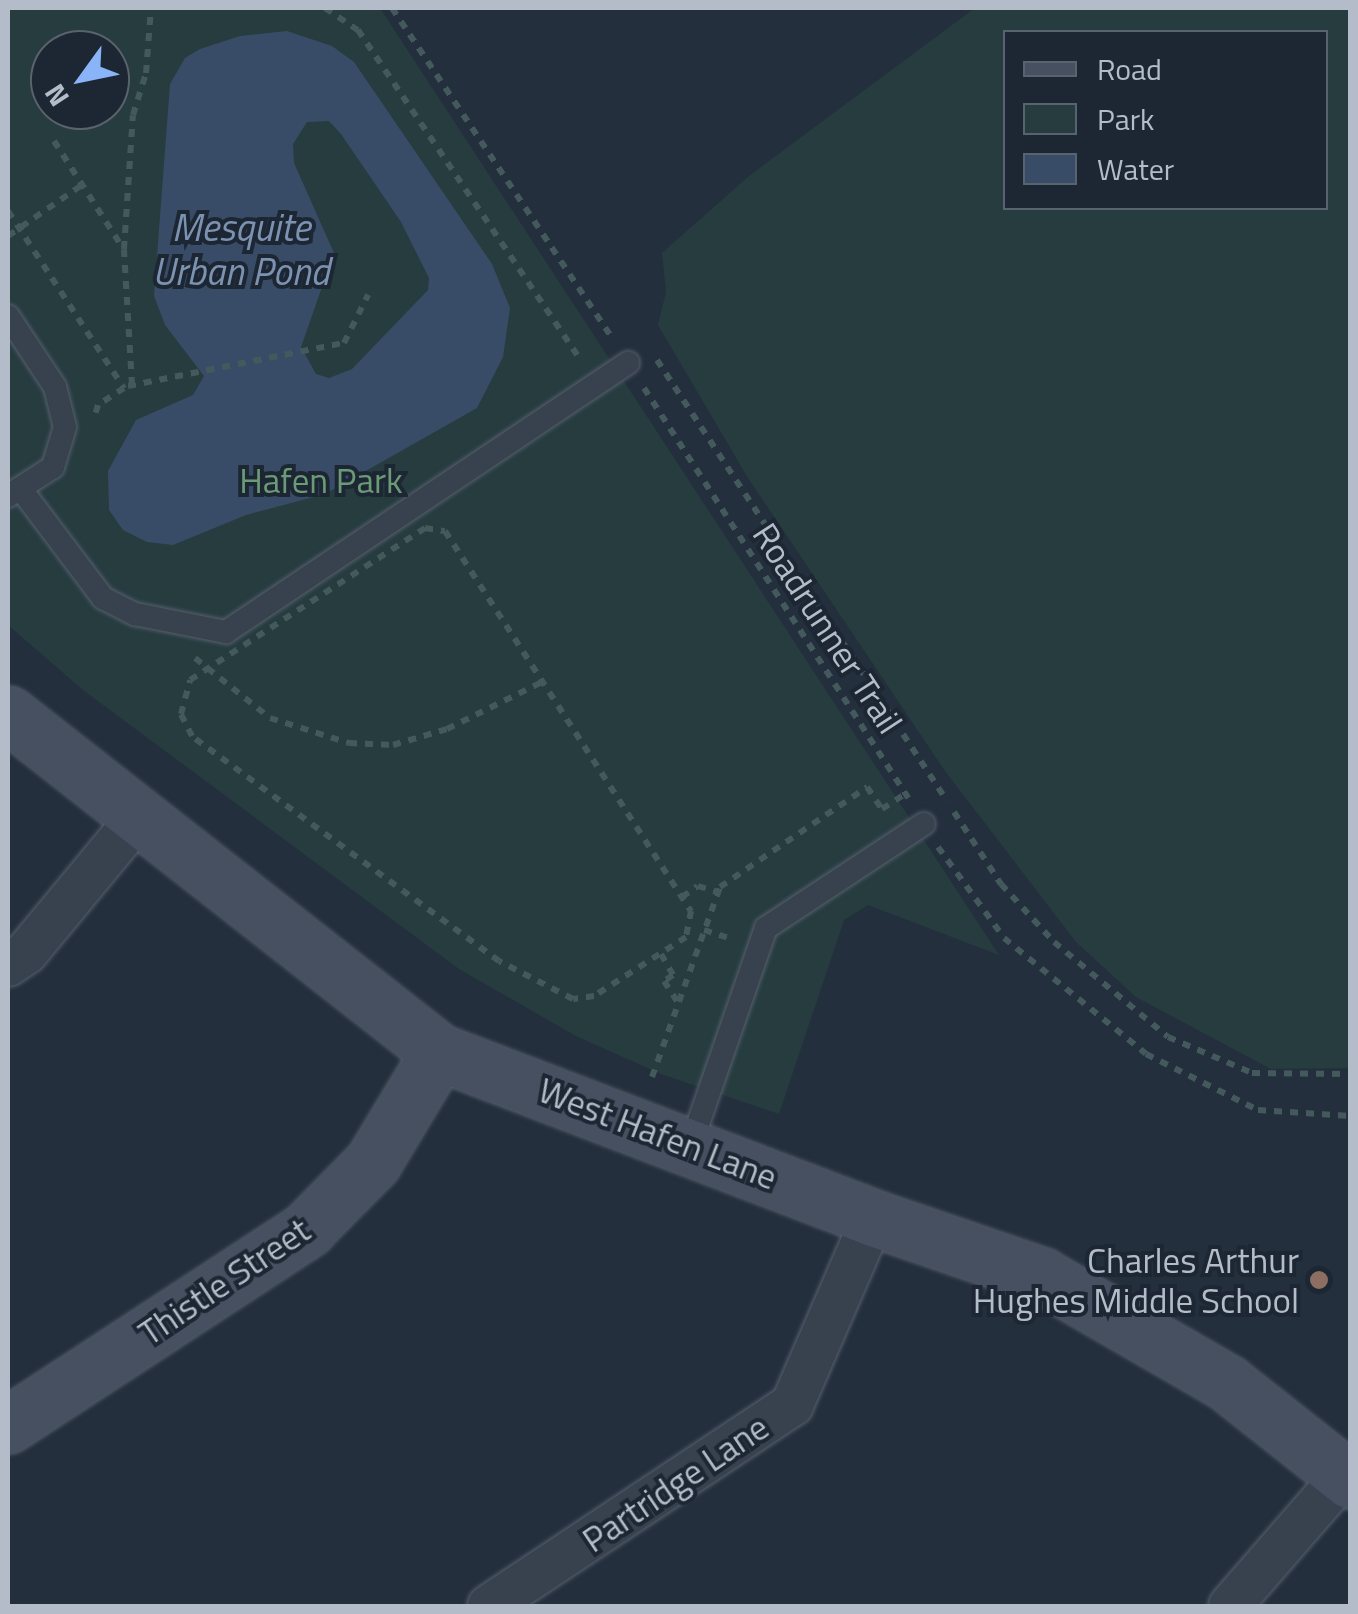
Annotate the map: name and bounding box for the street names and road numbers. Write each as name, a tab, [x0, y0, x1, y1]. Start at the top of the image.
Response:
street label: Roadrunner Trail	[744, 515, 912, 741]
street label: West Hafen Lane	[533, 1068, 783, 1198]
street label: Thistle Street	[131, 1208, 317, 1354]
street label: Partridge Lane	[574, 1405, 776, 1561]

